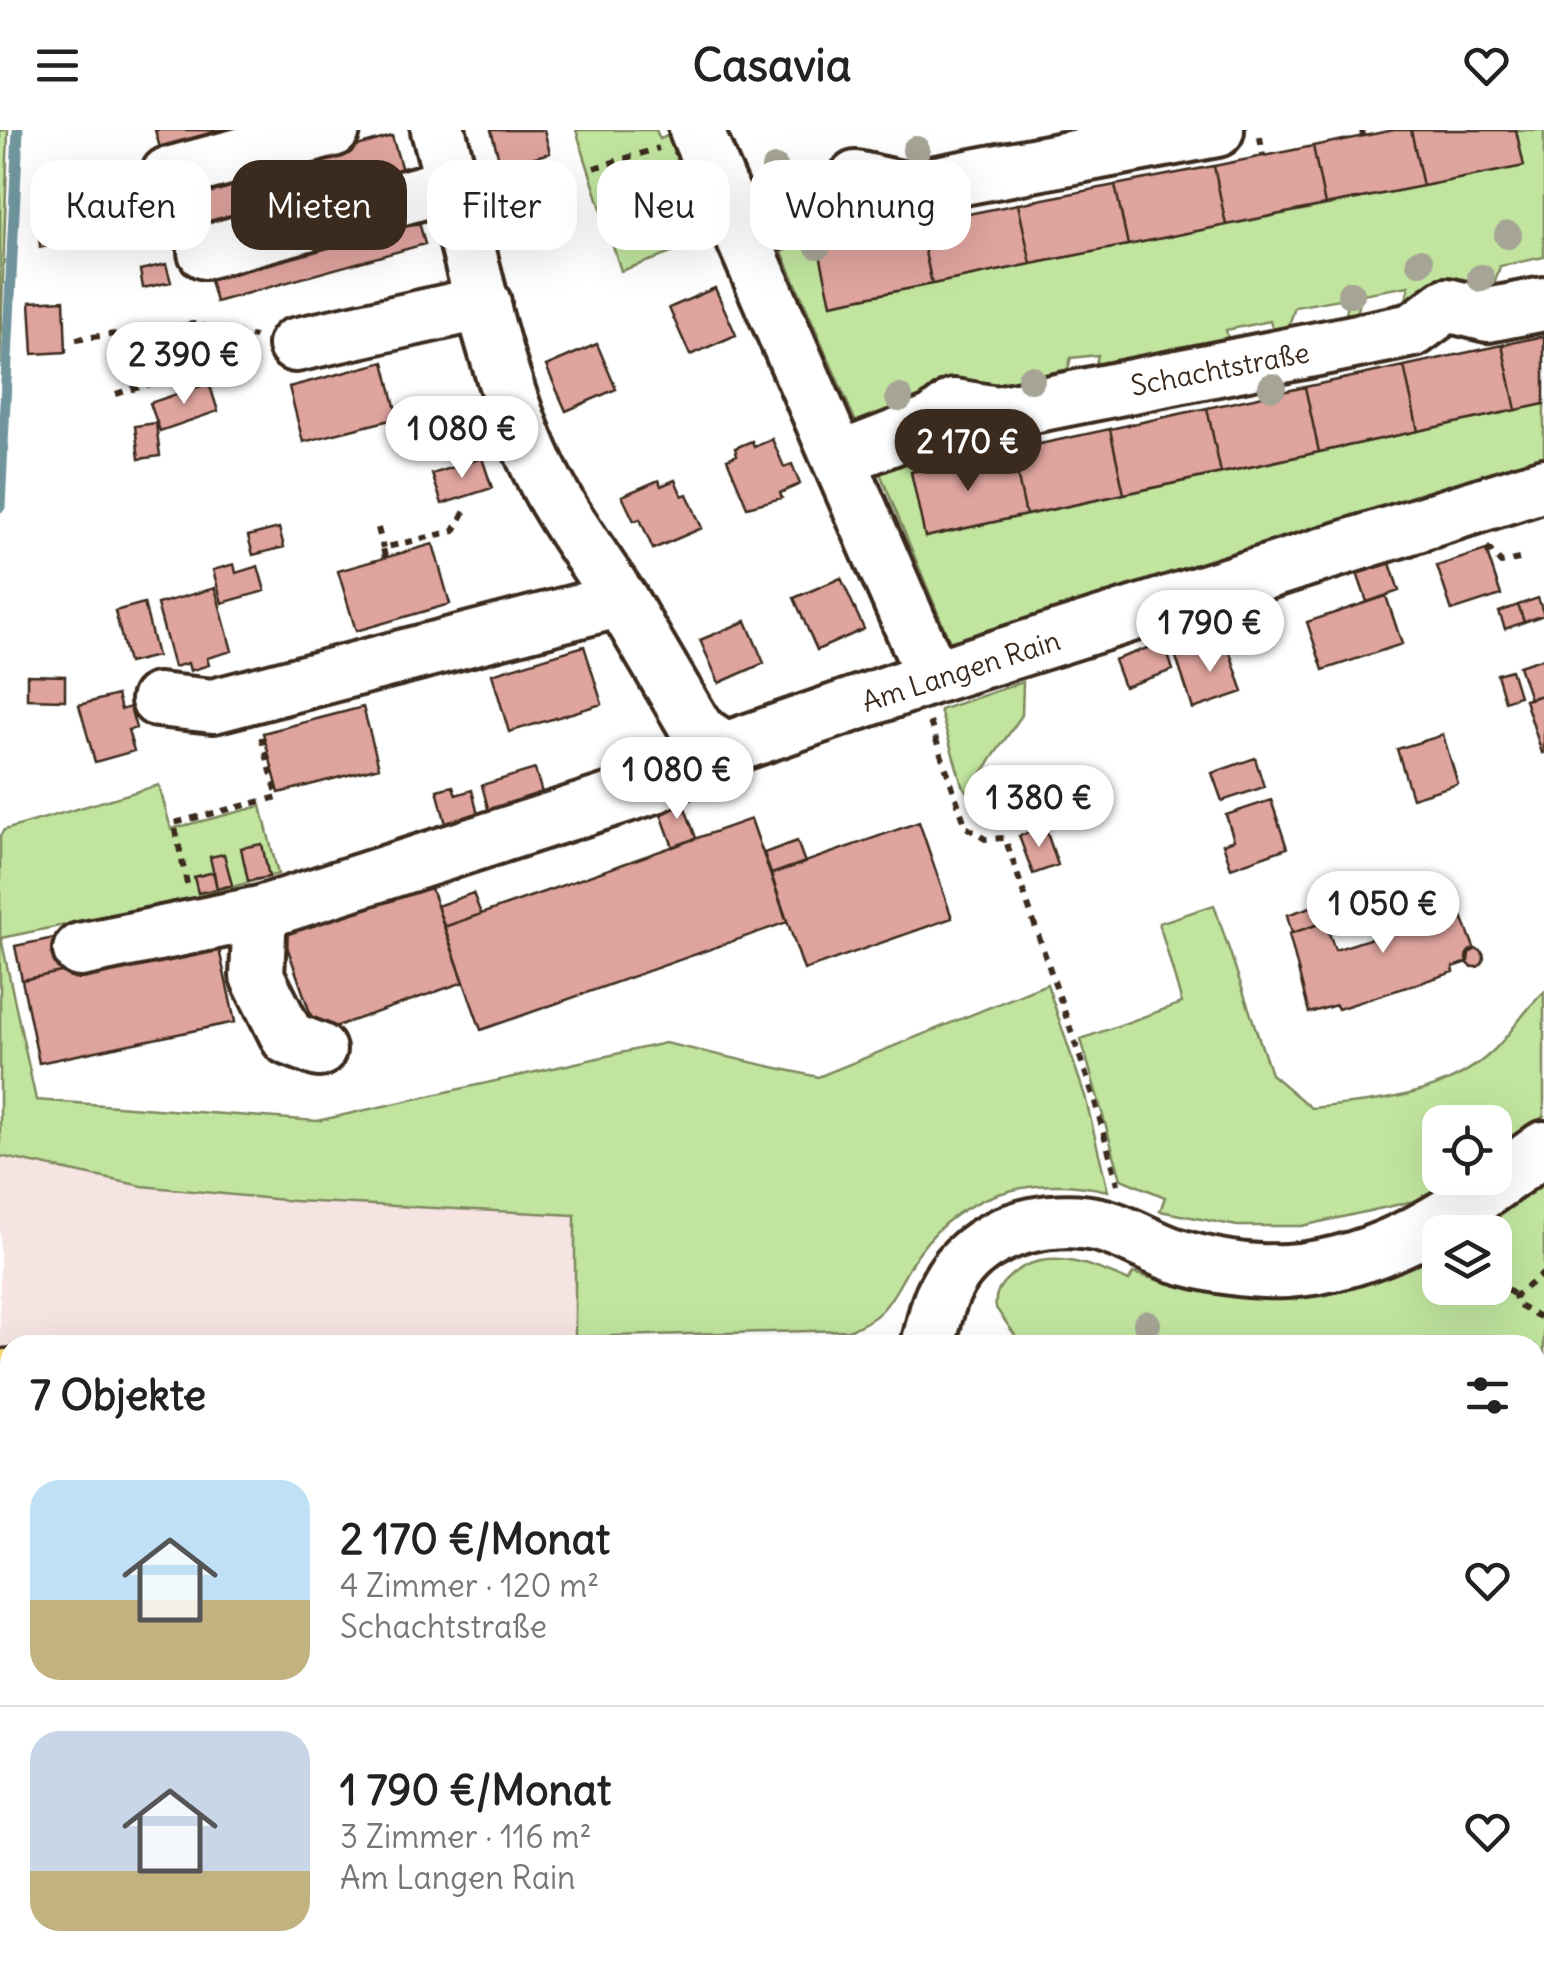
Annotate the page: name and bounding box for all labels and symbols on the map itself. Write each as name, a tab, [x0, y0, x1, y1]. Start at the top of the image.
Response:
pin: 2 390 €	[92, 322, 276, 407]
street label: Schachtstraße	[1128, 334, 1312, 404]
pin: 1 080 €	[370, 396, 554, 481]
pin: 2 170 €	[876, 409, 1060, 494]
pin: 1 790 €	[1118, 590, 1302, 675]
street label: Am Langen Rain	[857, 622, 1065, 720]
pin: 1 080 €	[585, 737, 769, 822]
pin: 1 380 €	[947, 765, 1131, 850]
pin: 1 050 €	[1291, 871, 1475, 956]

